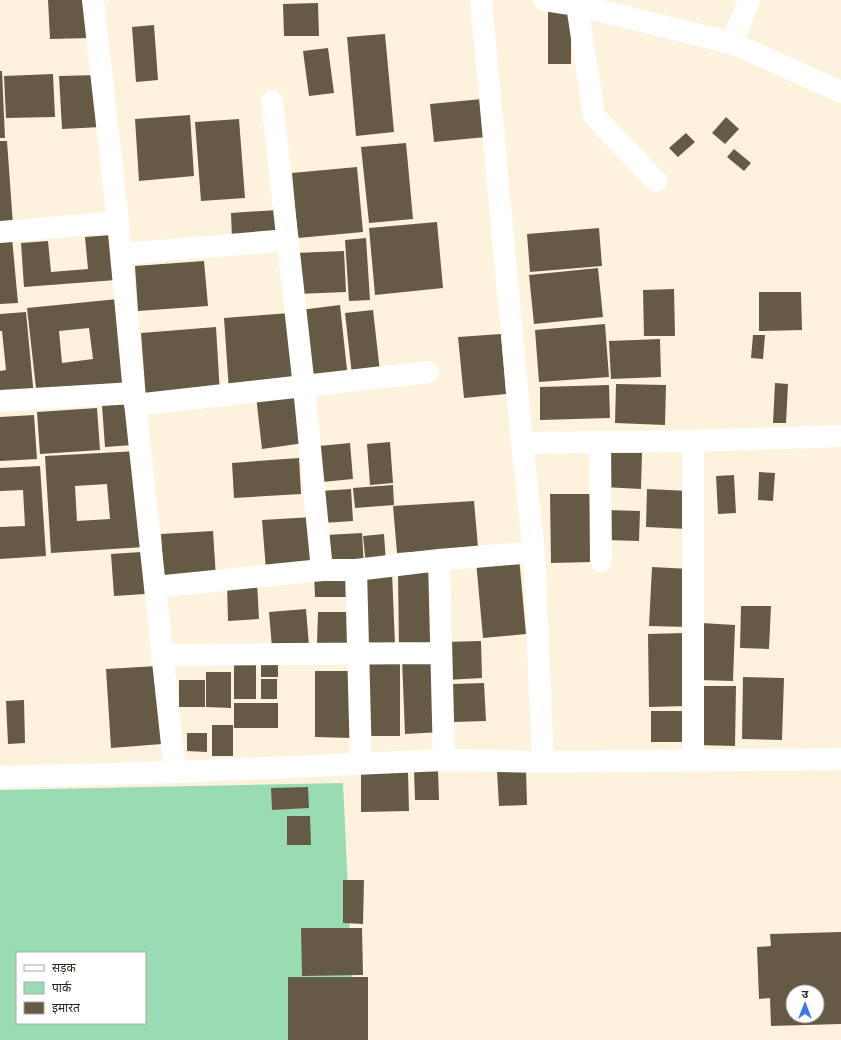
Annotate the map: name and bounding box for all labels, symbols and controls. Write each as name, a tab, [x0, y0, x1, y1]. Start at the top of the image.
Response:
legend	[16, 952, 146, 1024]
text: सड़क	[52, 962, 77, 975]
text: पार्क	[52, 981, 72, 994]
north arrow	[785, 984, 825, 1024]
text: उ	[802, 989, 809, 1000]
text: इमारत	[52, 1002, 81, 1015]

